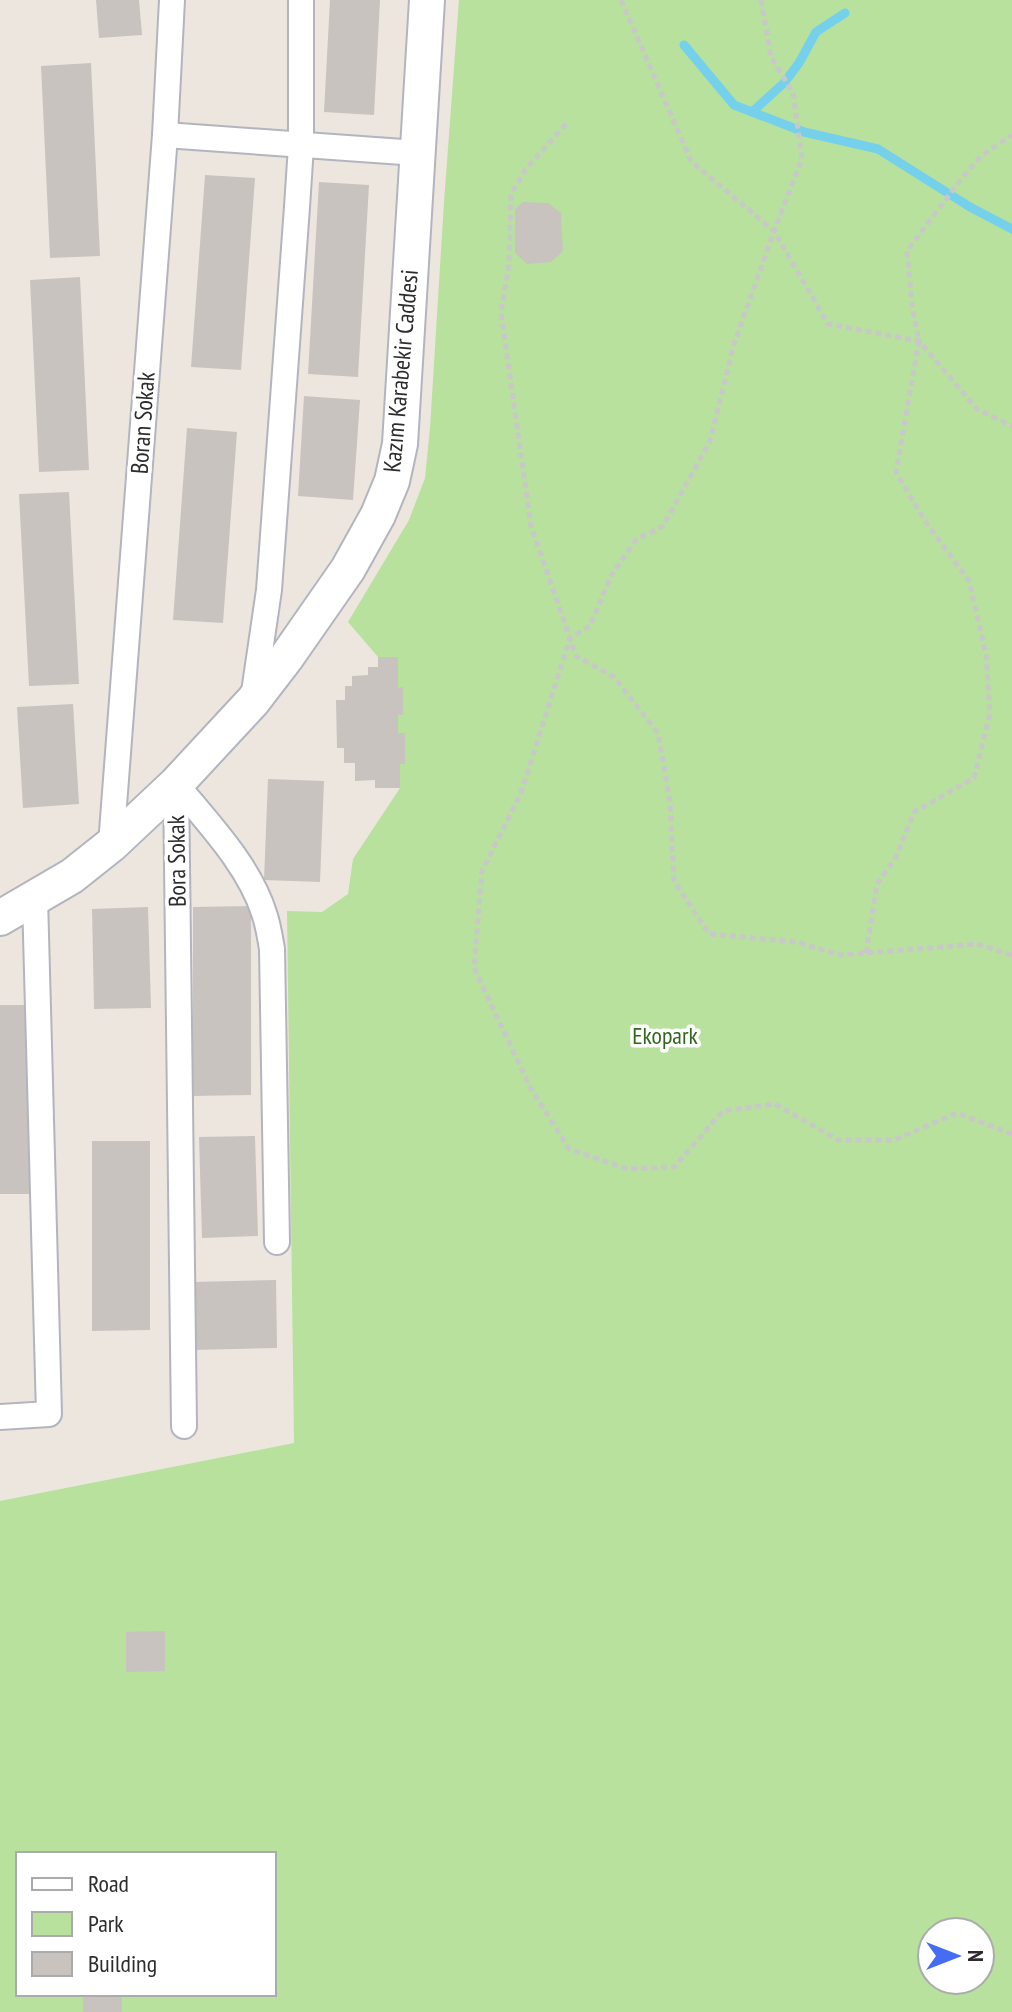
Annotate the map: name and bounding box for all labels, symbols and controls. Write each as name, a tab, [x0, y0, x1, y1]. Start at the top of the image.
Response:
street label: Kazım Karabekir Caddesi	[376, 268, 425, 474]
street label: Boran Sokak	[123, 370, 162, 475]
street label: Bora Sokak	[160, 814, 193, 907]
park label: Ekopark	[632, 1020, 699, 1051]
legend	[16, 1852, 276, 1996]
text: Road	[88, 1868, 129, 1899]
text: Park	[88, 1908, 124, 1939]
north arrow	[916, 1916, 996, 1996]
text: Building	[88, 1948, 157, 1979]
text: N	[962, 1950, 990, 1962]

